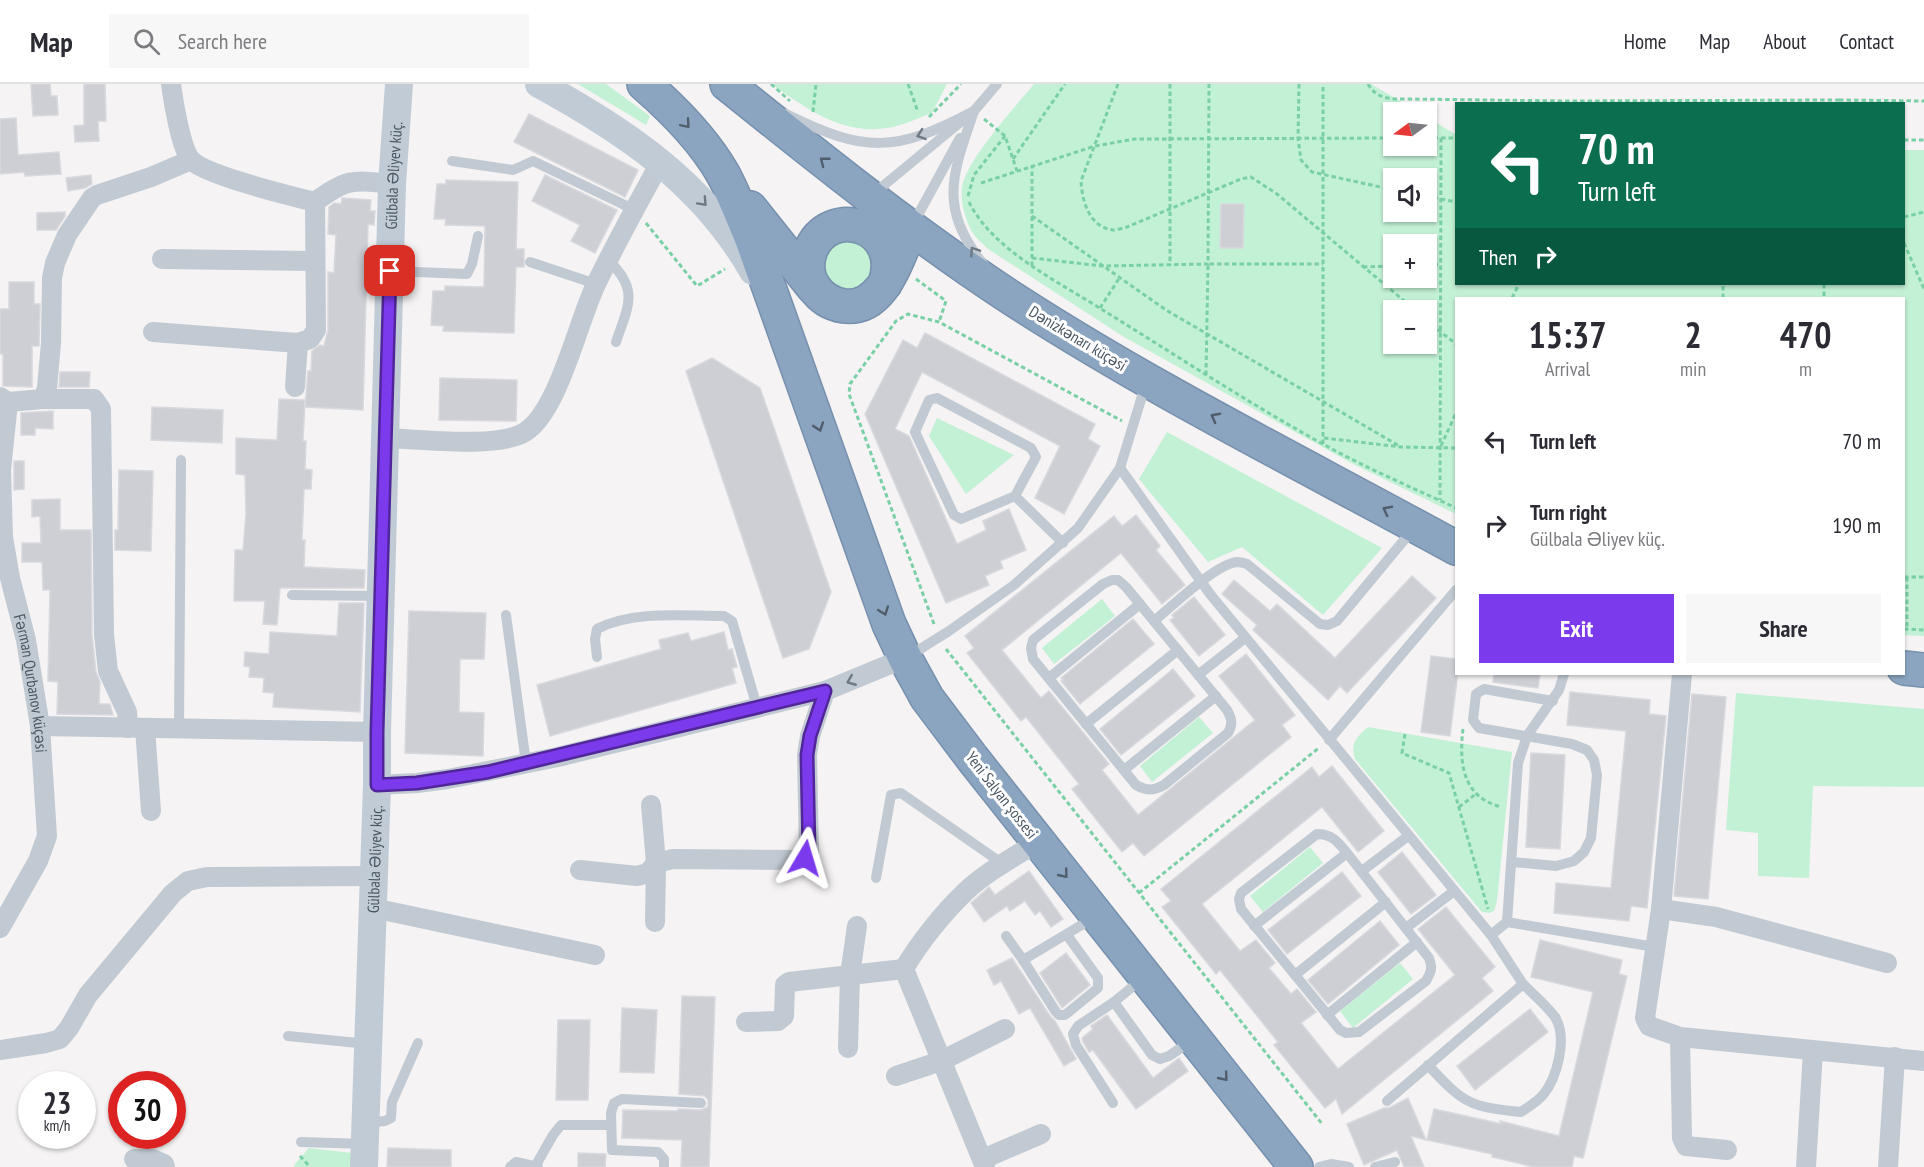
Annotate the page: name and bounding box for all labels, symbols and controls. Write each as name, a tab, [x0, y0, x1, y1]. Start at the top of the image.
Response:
search box	[109, 14, 529, 68]
text: Map	[30, 23, 73, 60]
icon: search	[130, 25, 163, 58]
text: Search here	[178, 27, 267, 55]
text: Home	[1624, 28, 1666, 55]
text: Map	[1699, 28, 1730, 55]
text: About	[1763, 28, 1806, 55]
text: Contact	[1839, 28, 1894, 55]
north arrow	[1383, 102, 1437, 156]
map controls	[1383, 102, 1437, 354]
one-way arrow	[678, 117, 689, 128]
street label: Gülbala Əliyev küç.	[381, 121, 406, 230]
text: 70 m	[1578, 121, 1655, 176]
icon: left	[1479, 126, 1557, 204]
one-way arrow	[916, 127, 927, 140]
one-way arrow	[819, 157, 830, 168]
button: sound	[1383, 168, 1437, 222]
text: Turn left	[1578, 174, 1656, 208]
one-way arrow	[696, 195, 707, 205]
button: +	[1383, 234, 1437, 288]
icon: right	[1529, 240, 1562, 273]
text: Then	[1479, 243, 1517, 271]
pin	[364, 245, 415, 296]
one-way arrow	[970, 247, 981, 258]
icon: arrive	[373, 254, 406, 287]
button: −	[1383, 300, 1437, 354]
street label: Dənizkənarı küçəsi	[1026, 301, 1130, 375]
text: 15:37	[1529, 311, 1606, 358]
text: 2	[1684, 311, 1702, 358]
text: 470	[1780, 311, 1831, 358]
text: Arrival	[1545, 356, 1590, 382]
text: min	[1680, 356, 1706, 382]
text: m	[1799, 356, 1812, 382]
one-way arrow	[1211, 413, 1222, 424]
one-way arrow	[811, 421, 824, 432]
icon: left	[1479, 425, 1512, 458]
text: Turn left	[1530, 427, 1596, 455]
text: 70 m	[1842, 427, 1881, 455]
text: Turn right	[1530, 498, 1607, 526]
one-way arrow	[1383, 506, 1393, 517]
icon: right	[1479, 509, 1512, 542]
text: 190 m	[1832, 511, 1881, 539]
text: Gülbala Əliyev küç.	[1530, 526, 1665, 552]
button: Exit	[1479, 594, 1674, 663]
button: Share	[1686, 594, 1881, 663]
one-way arrow	[876, 605, 889, 616]
street label: Fərman Qurbanov küçəsi	[10, 612, 52, 753]
one-way arrow	[846, 674, 857, 686]
street label: Yeni Salyan şossesi	[962, 747, 1042, 843]
street label: Gülbala Əliyev küç.	[363, 805, 386, 913]
position arrow	[773, 826, 837, 890]
one-way arrow	[1057, 868, 1068, 879]
one-way arrow	[1217, 1070, 1228, 1081]
speed limit sign: 30	[108, 1071, 186, 1149]
text: 23	[43, 1083, 71, 1122]
text: km/h	[44, 1116, 70, 1135]

